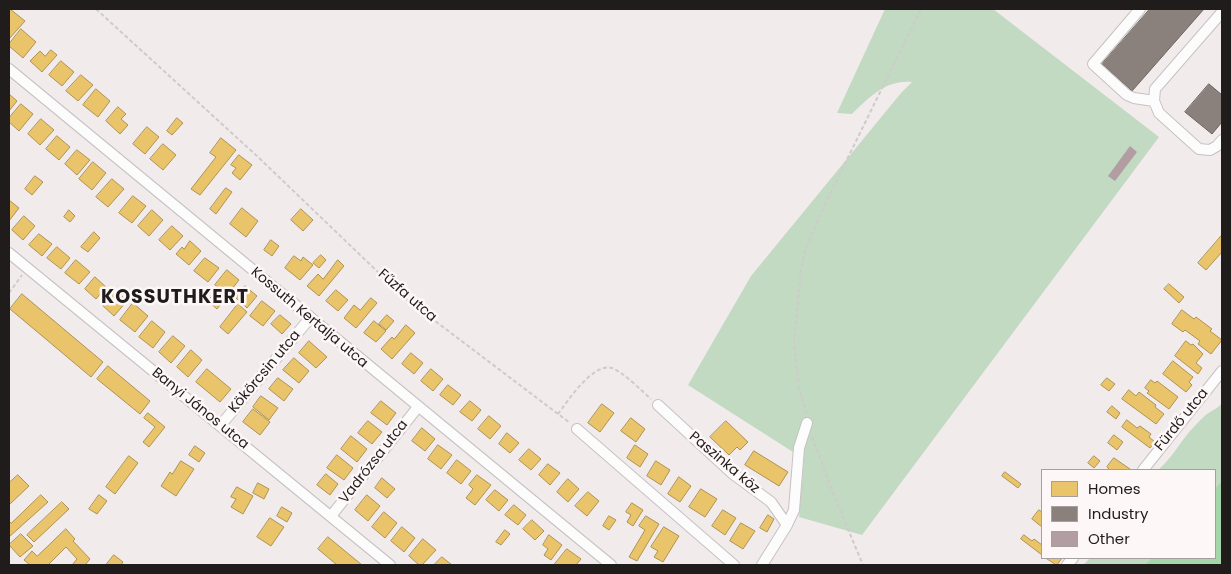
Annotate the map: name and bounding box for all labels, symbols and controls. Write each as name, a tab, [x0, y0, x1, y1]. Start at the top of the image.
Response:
street label: Kossuth Kertalja utca	[247, 264, 371, 372]
street label: Fűzfa utca	[374, 266, 440, 326]
district label: KOSSUTHKERT	[100, 287, 250, 309]
street label: Kökörcsin utca	[226, 327, 304, 417]
street label: Banyi János utca	[148, 365, 252, 453]
street label: Fürdő utca	[1152, 385, 1212, 455]
street label: Vadrózsa utca	[336, 417, 412, 507]
street label: Paszinka köz	[685, 429, 763, 497]
legend	[1041, 469, 1216, 559]
text: Homes	[1088, 478, 1141, 499]
text: Industry	[1088, 503, 1148, 524]
text: Other	[1088, 528, 1130, 549]

